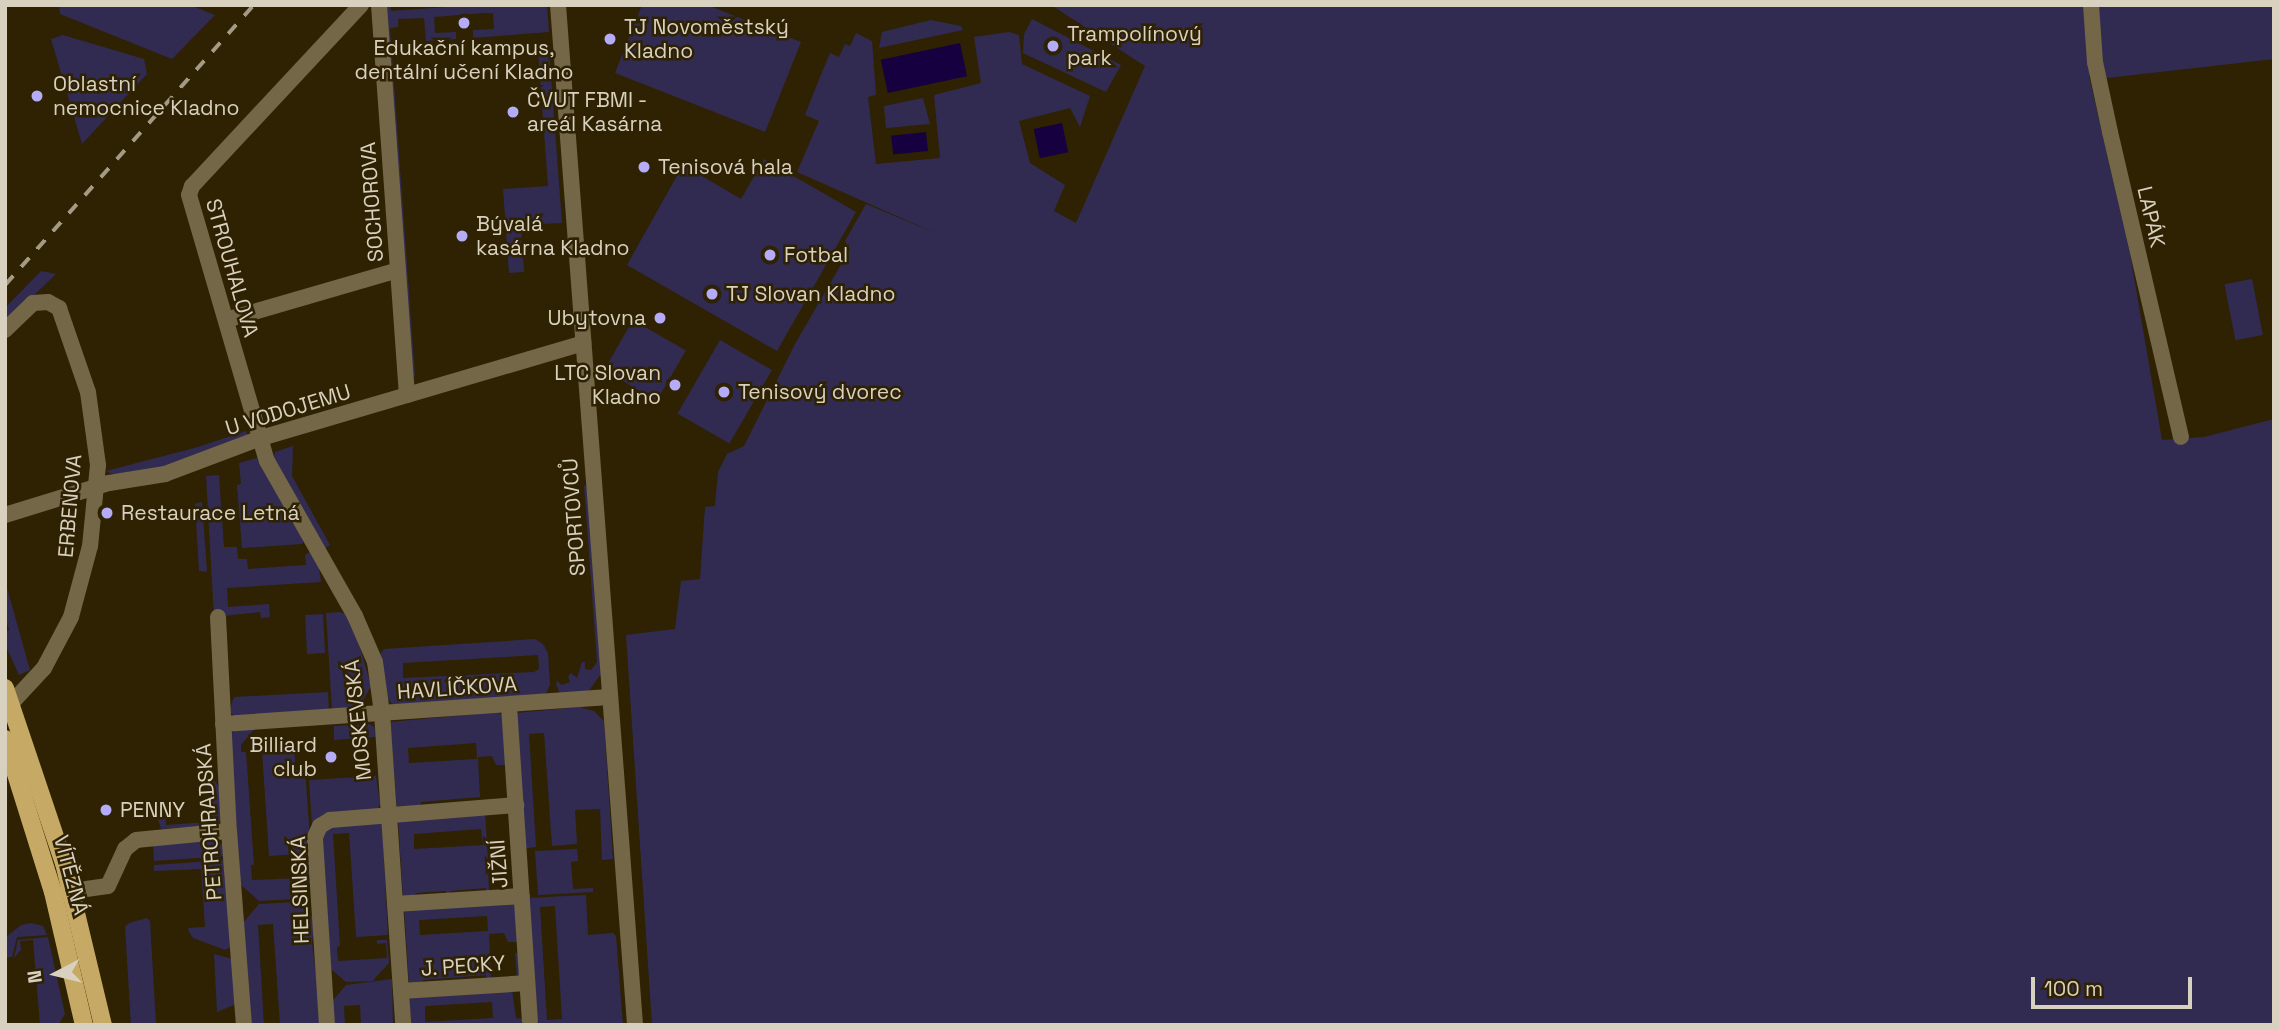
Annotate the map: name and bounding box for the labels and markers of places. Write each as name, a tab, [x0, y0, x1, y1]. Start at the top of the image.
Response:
marker: Edukační kampus, dentální učení Kladno	[454, 13, 474, 33]
place label: TJ Novoměstský Kladno	[624, 14, 789, 64]
place label: Trampolínový park	[1067, 21, 1202, 71]
marker: TJ Novoměstský Kladno	[602, 31, 618, 47]
place label: Edukační kampus, dentální učení Kladno	[354, 35, 574, 85]
marker: Trampolínový park	[1045, 38, 1061, 54]
place label: Oblastní nemocnice Kladno	[53, 71, 239, 121]
marker: Oblastní nemocnice Kladno	[27, 86, 47, 106]
place label: ČVUT FBMI - areál Kasárna	[527, 87, 662, 137]
marker: ČVUT FBMI - areál Kasárna	[505, 104, 521, 120]
place label: Tenisová hala	[658, 154, 793, 180]
marker: Tenisová hala	[636, 159, 652, 175]
place label: Bývalá kasárna Kladno	[476, 211, 629, 261]
marker: Bývalá kasárna Kladno	[454, 228, 470, 244]
place label: Fotbal	[784, 242, 848, 268]
marker: Fotbal	[762, 247, 778, 263]
place label: TJ Slovan Kladno	[726, 281, 895, 307]
marker: TJ Slovan Kladno	[704, 286, 720, 302]
place label: Ubytovna	[548, 305, 646, 331]
marker: Ubytovna	[652, 310, 668, 326]
place label: LTC Slovan Kladno	[554, 360, 661, 410]
marker: LTC Slovan Kladno	[667, 377, 683, 393]
place label: Tenisový dvorec	[738, 379, 902, 405]
marker: Tenisový dvorec	[716, 384, 732, 400]
place label: Restaurace Letná	[121, 500, 300, 526]
marker: Restaurace Letná	[99, 505, 115, 521]
place label: Billiard club	[249, 732, 317, 782]
marker: Billiard club	[323, 749, 339, 765]
place label: PENNY	[120, 797, 185, 823]
marker: PENNY	[98, 802, 114, 818]

